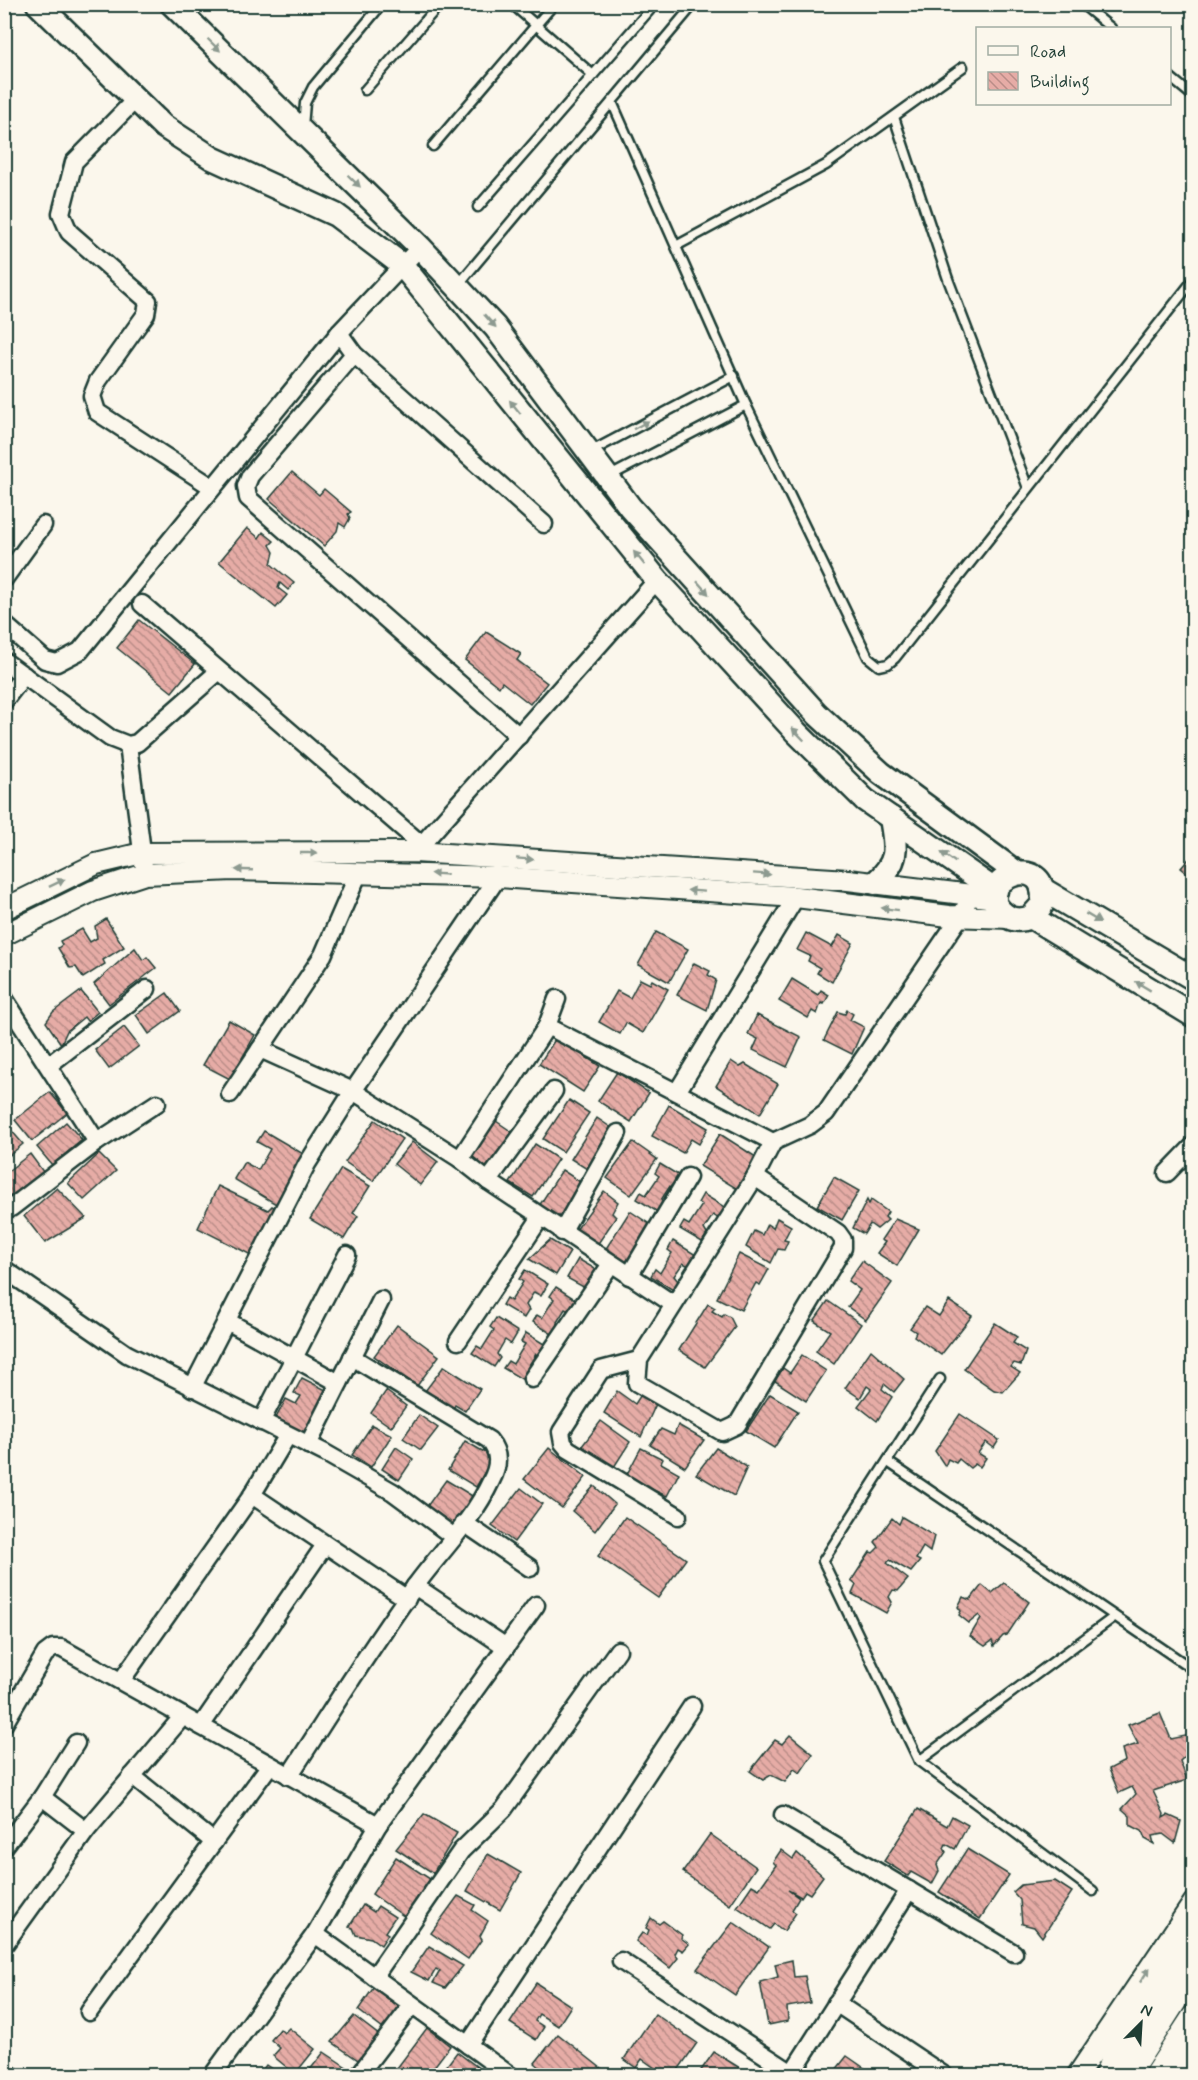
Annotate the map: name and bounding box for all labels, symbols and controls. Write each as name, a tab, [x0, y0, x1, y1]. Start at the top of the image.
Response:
legend	[976, 27, 1171, 105]
one-way arrow	[206, 38, 220, 52]
text: Road	[1030, 40, 1066, 64]
text: Building	[1030, 70, 1090, 96]
one-way arrow	[346, 174, 360, 188]
one-way arrow	[483, 313, 496, 328]
one-way arrow	[510, 400, 522, 415]
one-way arrow	[633, 420, 650, 430]
one-way arrow	[633, 551, 646, 566]
one-way arrow	[696, 580, 709, 595]
one-way arrow	[792, 727, 806, 741]
one-way arrow	[300, 848, 319, 858]
one-way arrow	[940, 852, 956, 863]
one-way arrow	[516, 855, 535, 864]
one-way arrow	[234, 865, 253, 875]
one-way arrow	[429, 870, 448, 879]
one-way arrow	[752, 870, 771, 879]
one-way arrow	[48, 878, 66, 888]
one-way arrow	[687, 886, 706, 895]
one-way arrow	[881, 904, 900, 914]
one-way arrow	[1085, 913, 1101, 924]
one-way arrow	[1135, 980, 1151, 991]
one-way arrow	[1139, 1967, 1151, 1983]
north arrow	[1111, 1993, 1171, 2053]
text: N	[1137, 1999, 1156, 2022]

